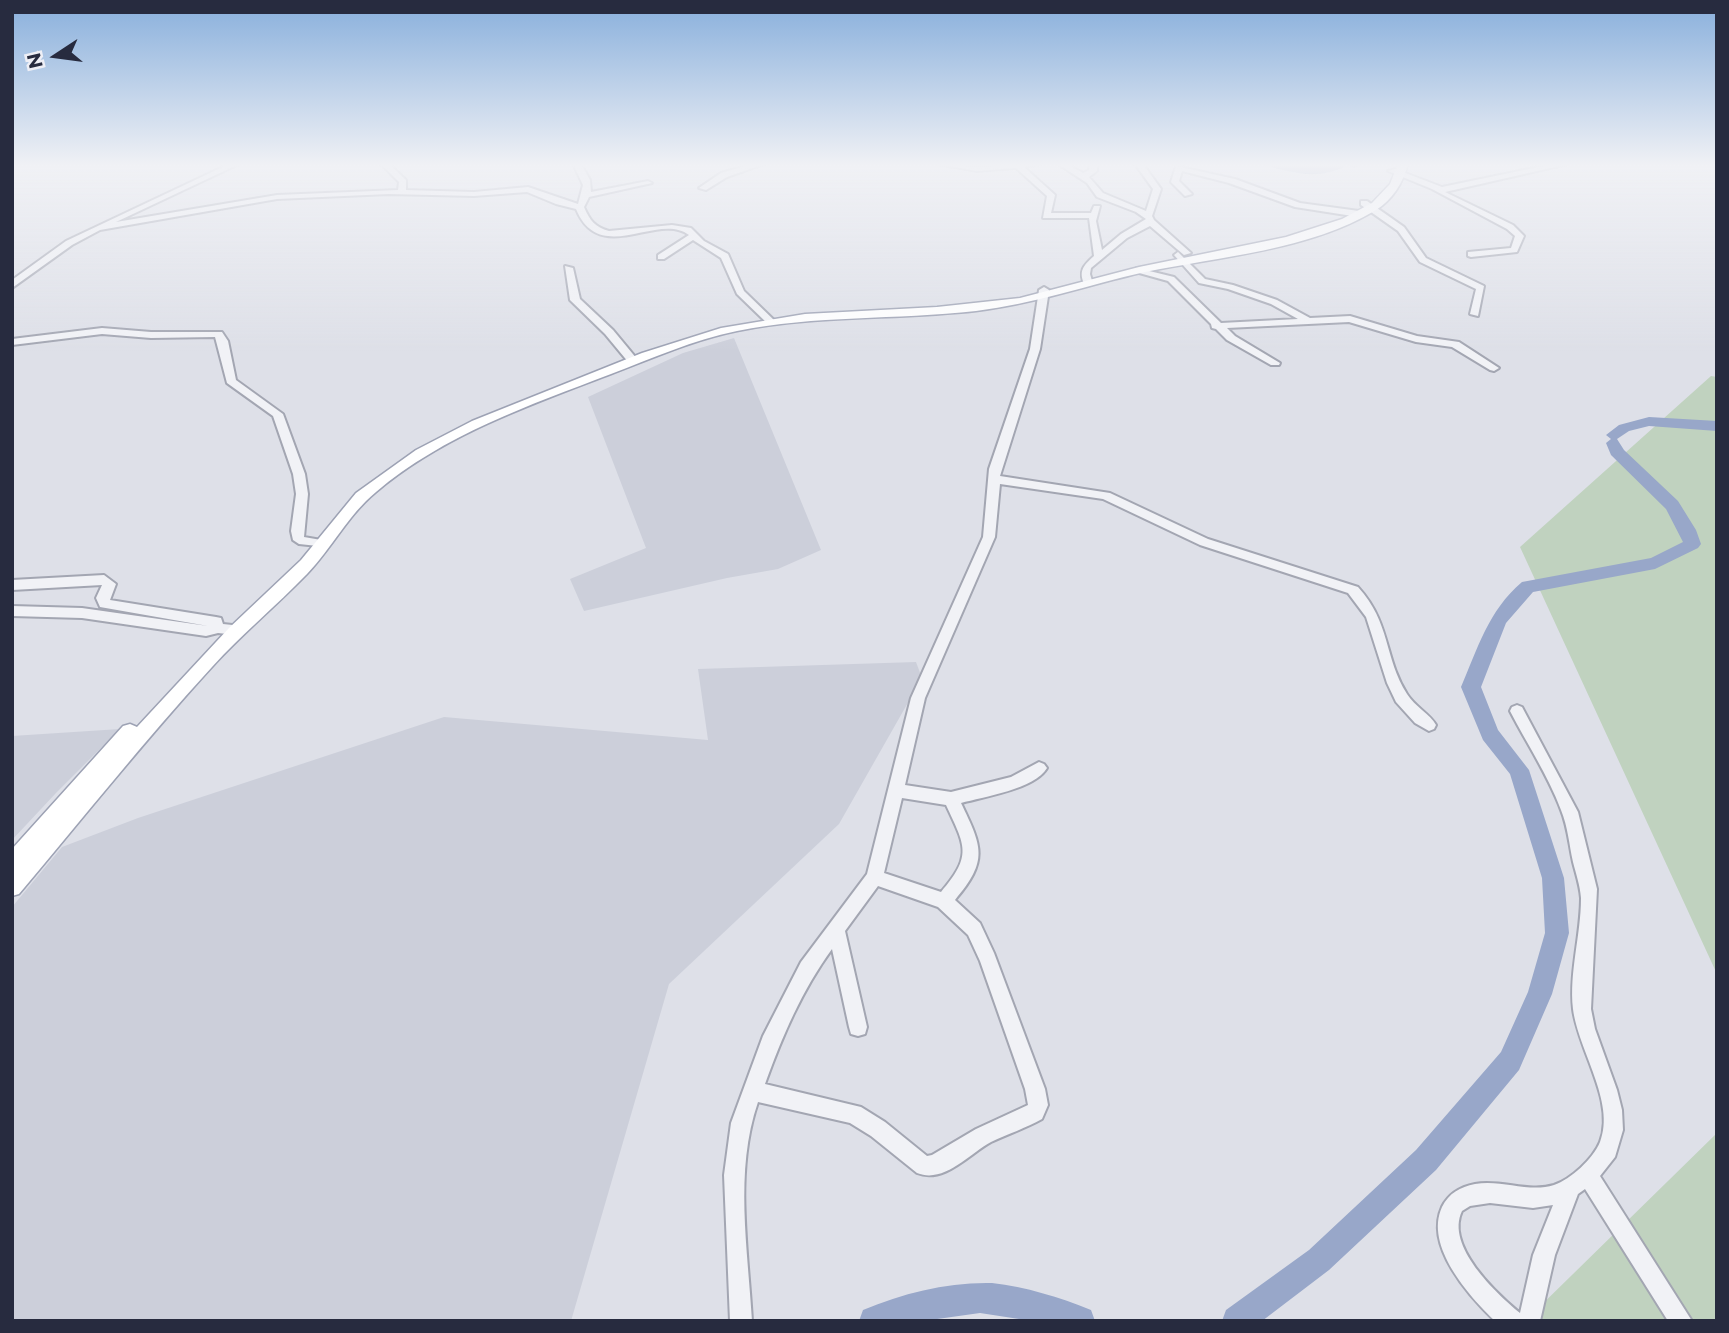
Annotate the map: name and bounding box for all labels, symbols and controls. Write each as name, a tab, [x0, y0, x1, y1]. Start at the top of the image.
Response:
north arrow	[21, 21, 91, 91]
text: N	[22, 51, 48, 71]

